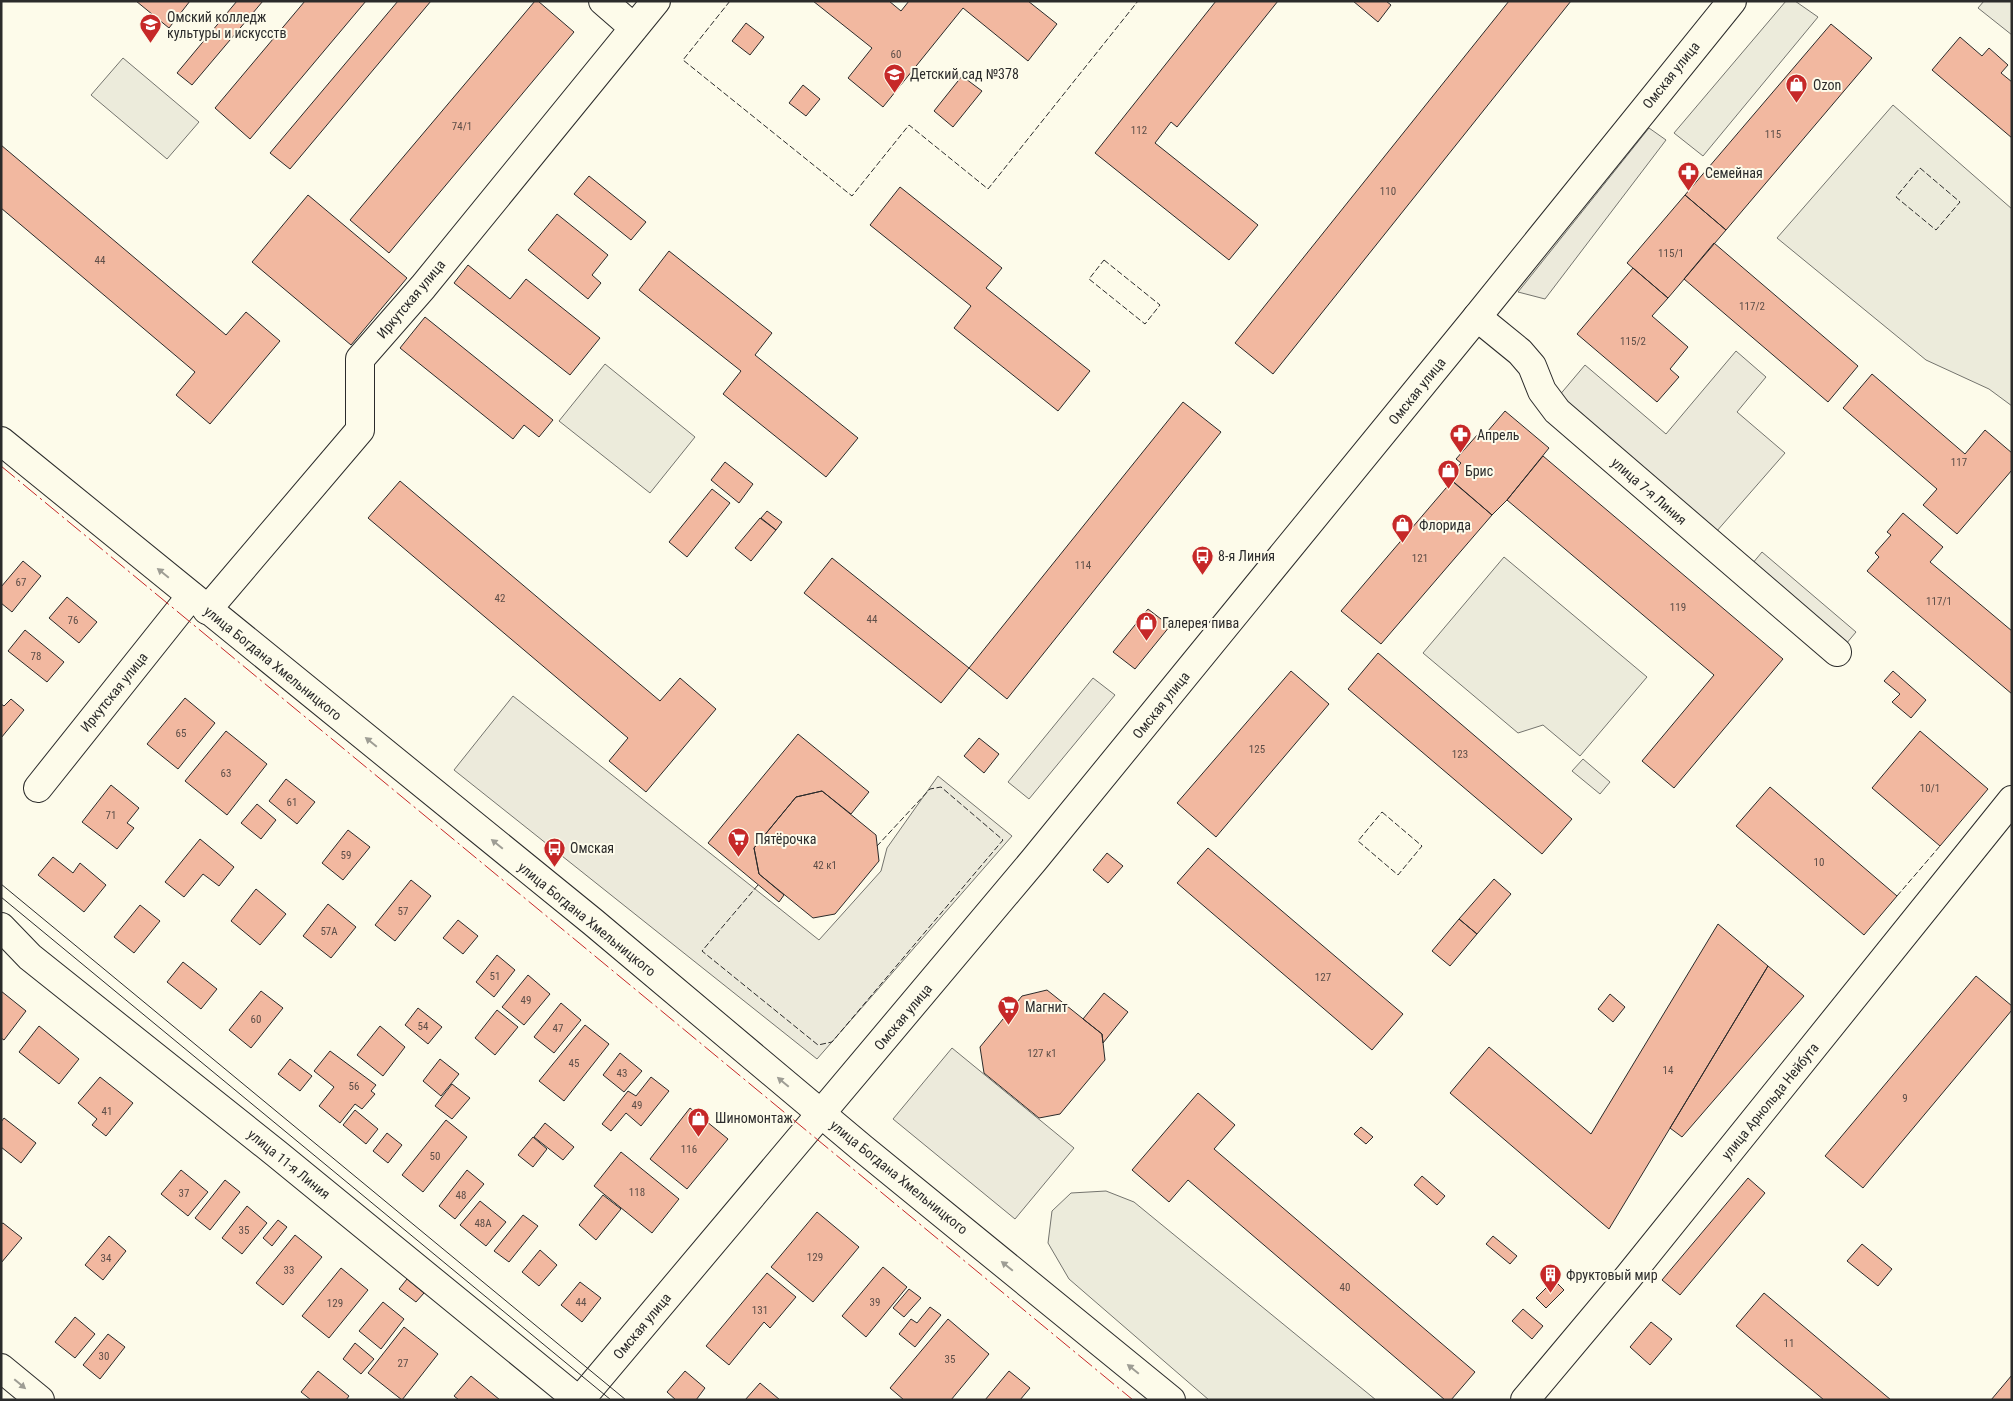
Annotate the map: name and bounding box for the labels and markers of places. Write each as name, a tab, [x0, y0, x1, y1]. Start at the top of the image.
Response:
place label: Омский колледж культуры и искусств	[167, 9, 287, 41]
school or university icon: Омский колледж культуры и искусств	[139, 13, 163, 44]
school or university icon: Детский сад №378	[882, 62, 906, 93]
place label: Детский сад №378	[910, 66, 1019, 82]
shop icon: Ozon	[1785, 73, 1809, 104]
place label: Ozon	[1813, 77, 1841, 93]
pharmacy icon: Семейная	[1677, 161, 1701, 192]
place label: Семейная	[1705, 165, 1763, 181]
pharmacy icon: Апрель	[1449, 423, 1473, 454]
place label: Апрель	[1477, 427, 1520, 443]
shop icon: Брис	[1437, 459, 1461, 490]
place label: Брис	[1465, 463, 1493, 479]
shop icon: Флорида	[1391, 513, 1415, 544]
place label: Флорида	[1419, 517, 1471, 533]
bus stop icon: 8-я Линия	[1190, 544, 1214, 575]
place label: 8-я Линия	[1218, 548, 1275, 564]
shop icon: Галерея пива	[1134, 611, 1158, 642]
place label: Галерея пива	[1162, 615, 1239, 631]
supermarket icon: Пятёрочка	[727, 827, 751, 858]
place label: Пятёрочка	[755, 831, 817, 847]
bus stop icon: Омская	[542, 836, 566, 867]
place label: Омская	[570, 840, 614, 856]
supermarket icon: Магнит	[997, 995, 1021, 1026]
place label: Магнит	[1025, 999, 1068, 1015]
shop icon: Шиномонтаж	[687, 1106, 711, 1137]
place label: Шиномонтаж	[715, 1110, 793, 1126]
building icon: Фруктовый мир	[1538, 1263, 1562, 1294]
place label: Фруктовый мир	[1566, 1267, 1658, 1283]

